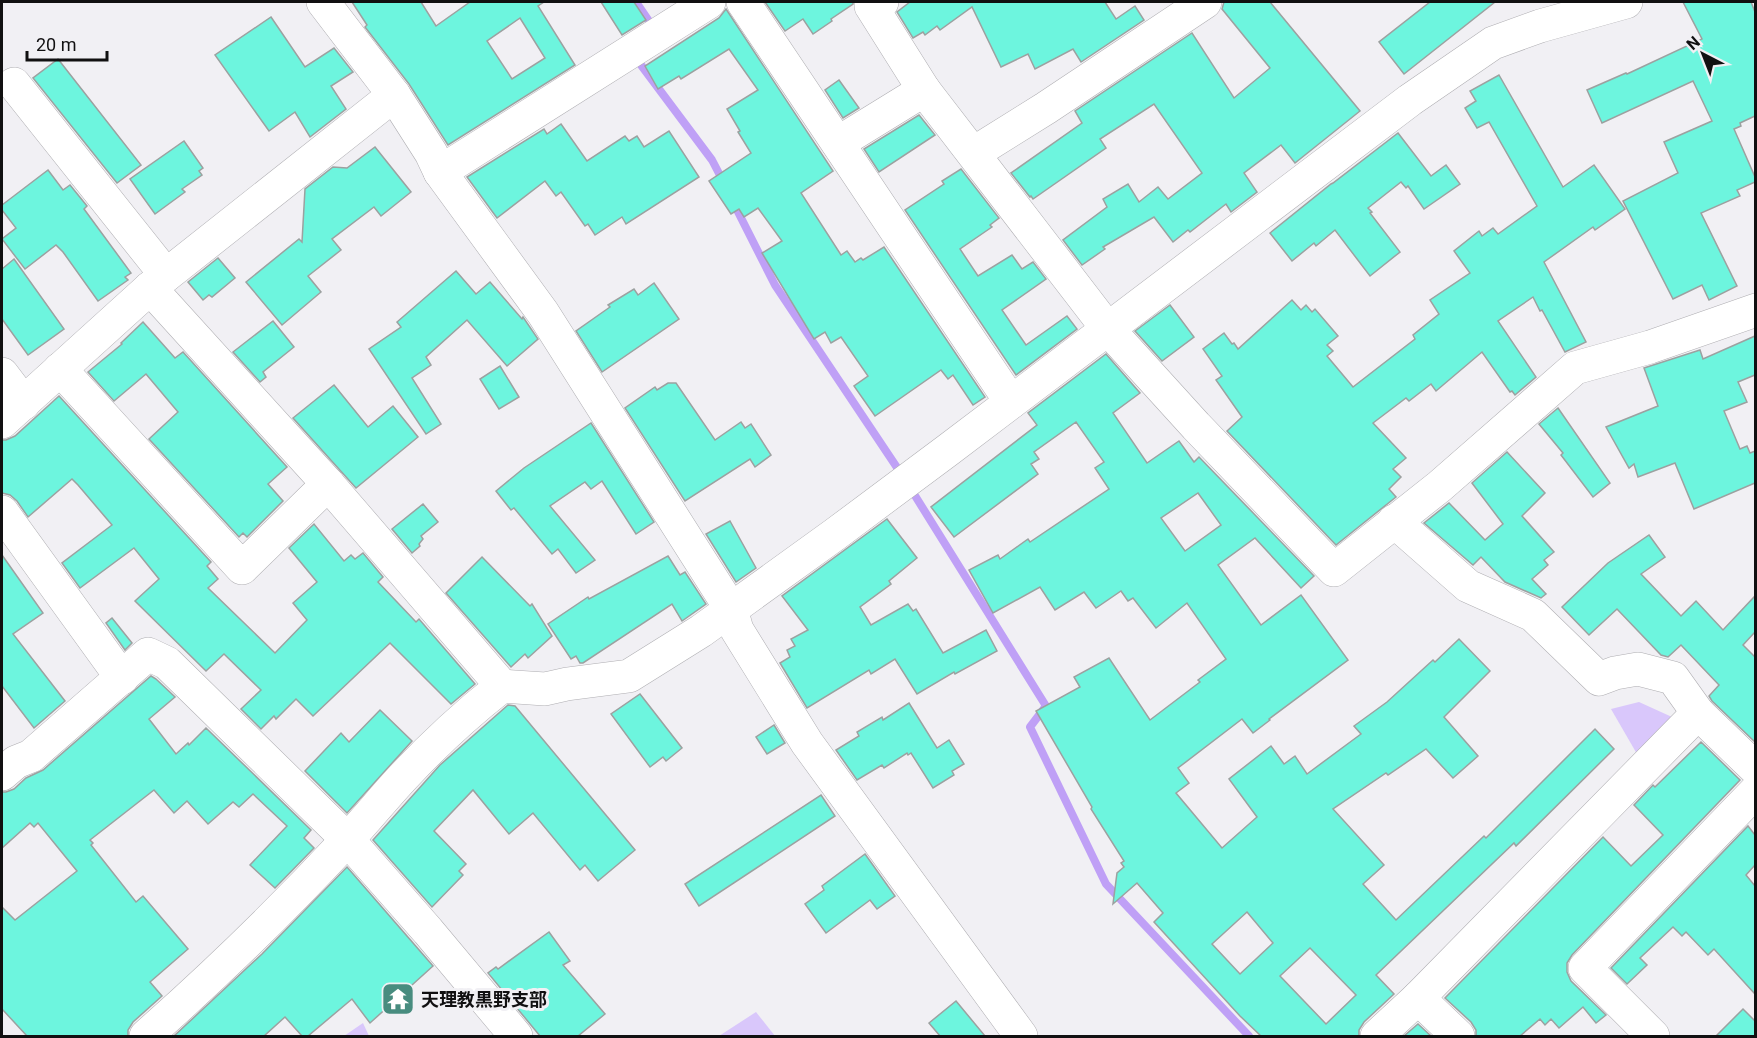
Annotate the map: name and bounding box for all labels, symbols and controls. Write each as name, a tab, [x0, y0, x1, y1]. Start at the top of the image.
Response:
scale bar	[27, 24, 106, 62]
north arrow	[1673, 24, 1733, 84]
text: N	[1683, 32, 1704, 54]
text: 20 m	[36, 34, 76, 55]
temple icon: 天理教黒野支部	[380, 981, 416, 1017]
place label: 天理教黒野支部	[421, 989, 547, 1010]

